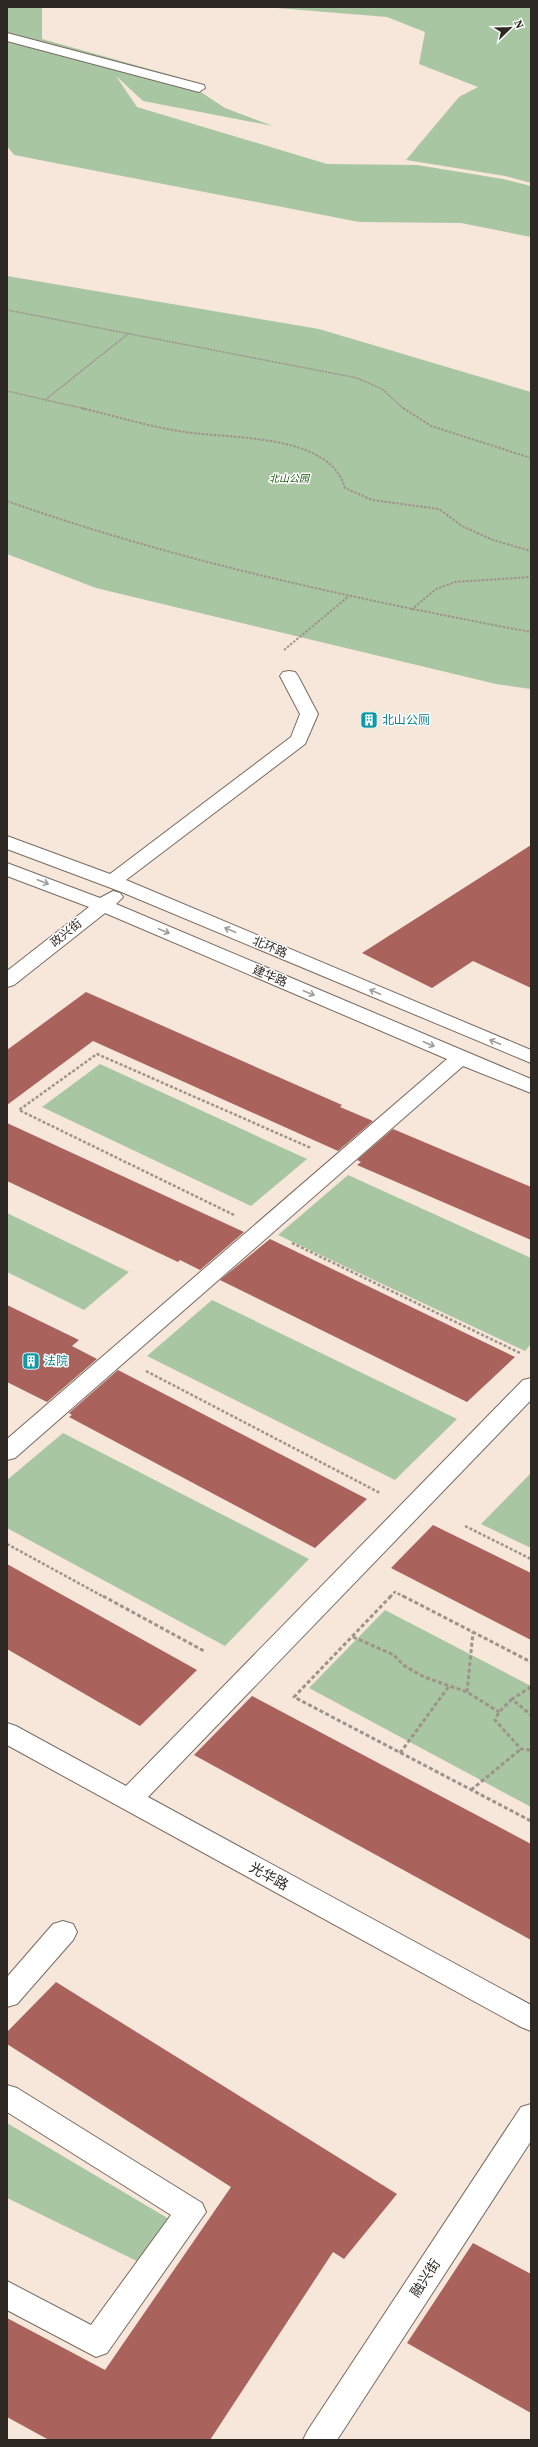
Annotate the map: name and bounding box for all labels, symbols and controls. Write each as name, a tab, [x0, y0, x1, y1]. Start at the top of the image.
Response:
north arrow	[490, 8, 530, 48]
text: N	[510, 18, 527, 31]
park label: 北山公园	[269, 472, 311, 485]
building icon: 北山公厕	[359, 710, 379, 730]
place label: 北山公厕	[382, 712, 430, 728]
one-way arrow	[37, 879, 49, 887]
street label: 政兴街	[47, 915, 85, 951]
one-way arrow	[224, 926, 236, 934]
one-way arrow	[158, 928, 170, 935]
street label: 北环路	[250, 933, 290, 961]
street label: 建华路	[250, 962, 290, 990]
one-way arrow	[370, 987, 382, 995]
one-way arrow	[303, 990, 315, 997]
one-way arrow	[490, 1038, 502, 1045]
one-way arrow	[423, 1040, 435, 1048]
building icon: 法院	[21, 1351, 41, 1371]
place label: 法院	[44, 1353, 68, 1369]
street label: 光华路	[246, 1857, 292, 1895]
street label: 融兴街	[405, 2255, 445, 2301]

